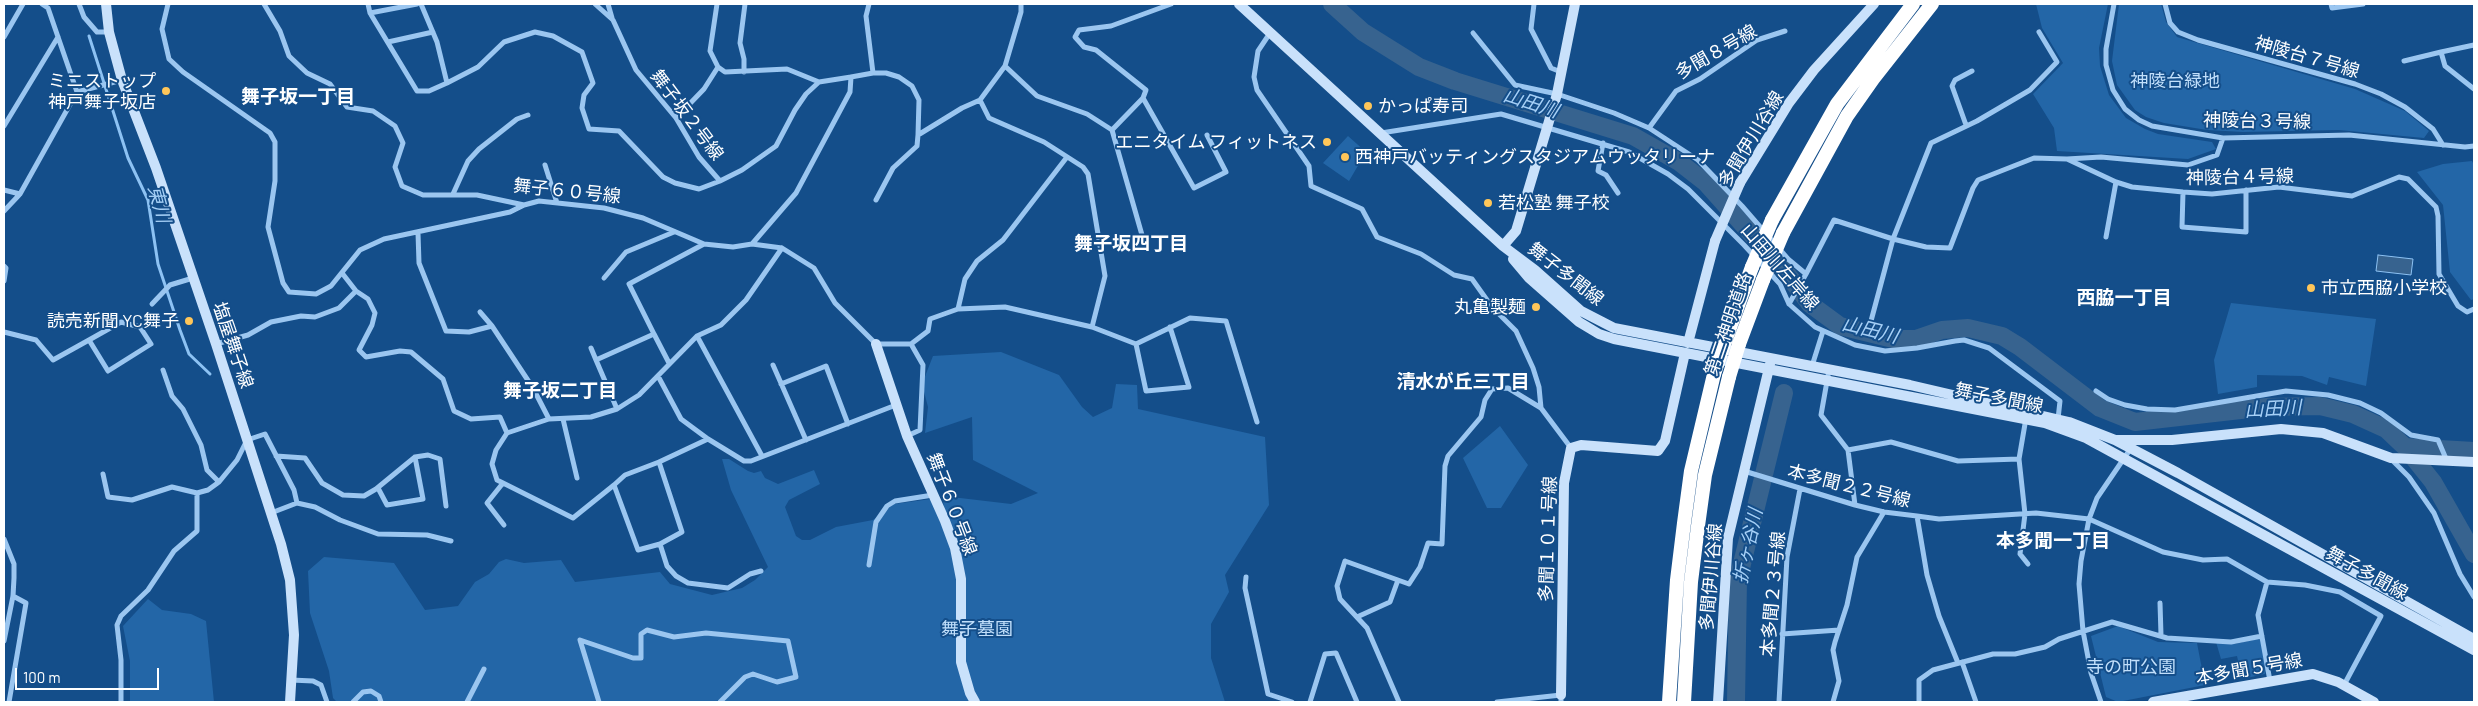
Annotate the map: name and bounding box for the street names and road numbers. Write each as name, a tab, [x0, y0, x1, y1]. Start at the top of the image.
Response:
street label: 多聞８号線	[1672, 20, 1760, 84]
street label: 神陵台７号線	[2252, 32, 2362, 82]
street label: 舞子坂２号線	[646, 65, 728, 165]
street label: 多聞伊川谷線	[1714, 87, 1788, 191]
street label: 神陵台３号線	[2203, 109, 2311, 133]
street label: 神陵台４号線	[2186, 165, 2294, 189]
street label: 舞子６０号線	[512, 175, 622, 207]
street label: 山田川左岸線	[1736, 219, 1824, 315]
street label: 舞子多聞線	[1524, 238, 1608, 310]
street label: 第二神明道路	[1700, 269, 1756, 379]
street label: 塩屋舞子線	[208, 299, 258, 391]
street label: 舞子多聞線	[1953, 379, 2045, 417]
street label: 舞子６０号線	[923, 450, 981, 558]
street label: 本多聞２２号線	[1785, 460, 1913, 512]
street label: 多聞１０１号線	[1535, 476, 1561, 602]
street label: 多聞伊川谷線	[1696, 522, 1726, 632]
street label: 本多聞２３号線	[1757, 530, 1789, 658]
street label: 舞子多聞線	[2322, 542, 2412, 604]
street label: 本多聞５号線	[2194, 649, 2304, 689]

